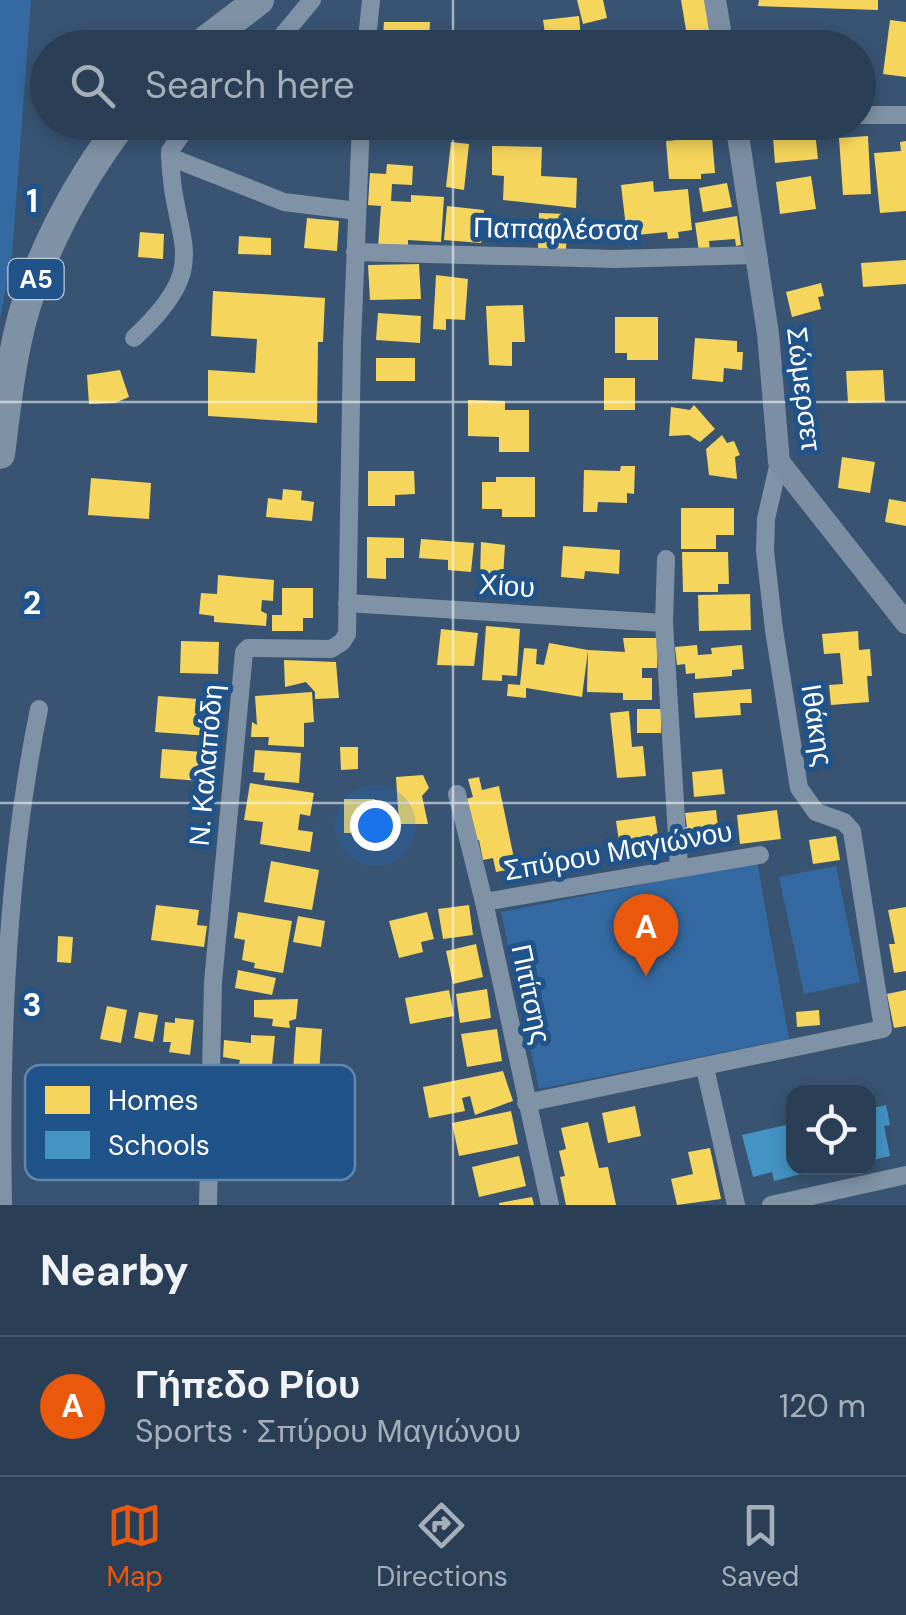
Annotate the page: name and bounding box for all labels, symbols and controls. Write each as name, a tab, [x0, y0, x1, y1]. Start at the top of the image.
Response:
search box	[30, 30, 876, 140]
icon: search	[65, 58, 120, 113]
text: Search here	[145, 60, 355, 110]
text: 1	[26, 180, 38, 222]
street label: Παπαφλέσσα	[473, 209, 639, 249]
road number: Α5	[8, 259, 64, 299]
street label: Σώμερσετ	[778, 325, 830, 453]
street label: Χίου	[478, 566, 536, 606]
text: 2	[23, 582, 41, 624]
street label: Ιθάκης	[792, 681, 842, 769]
street label: Ν. Καλαπόδη	[180, 683, 232, 847]
your location	[350, 800, 401, 851]
street label: Σπύρου Μαγιώνου	[501, 813, 735, 889]
pin: A	[614, 894, 678, 976]
street label: Πιτίτσης	[502, 941, 560, 1047]
text: 3	[22, 984, 42, 1026]
legend	[25, 1065, 355, 1180]
text: Homes	[108, 1082, 199, 1119]
map controls	[786, 1085, 876, 1175]
button: locate	[786, 1085, 876, 1175]
text: Schools	[108, 1127, 210, 1164]
text: Nearby	[40, 1243, 189, 1298]
text: Γήπεδο Ρίου	[135, 1360, 360, 1410]
text: A	[61, 1385, 84, 1427]
text: 120 m	[779, 1385, 866, 1427]
text: Sports · Σπύρου Μαγιώνου	[135, 1410, 521, 1452]
tab: Map	[107, 1498, 163, 1595]
tab: Directions	[376, 1498, 508, 1595]
tab: Saved	[721, 1498, 799, 1595]

